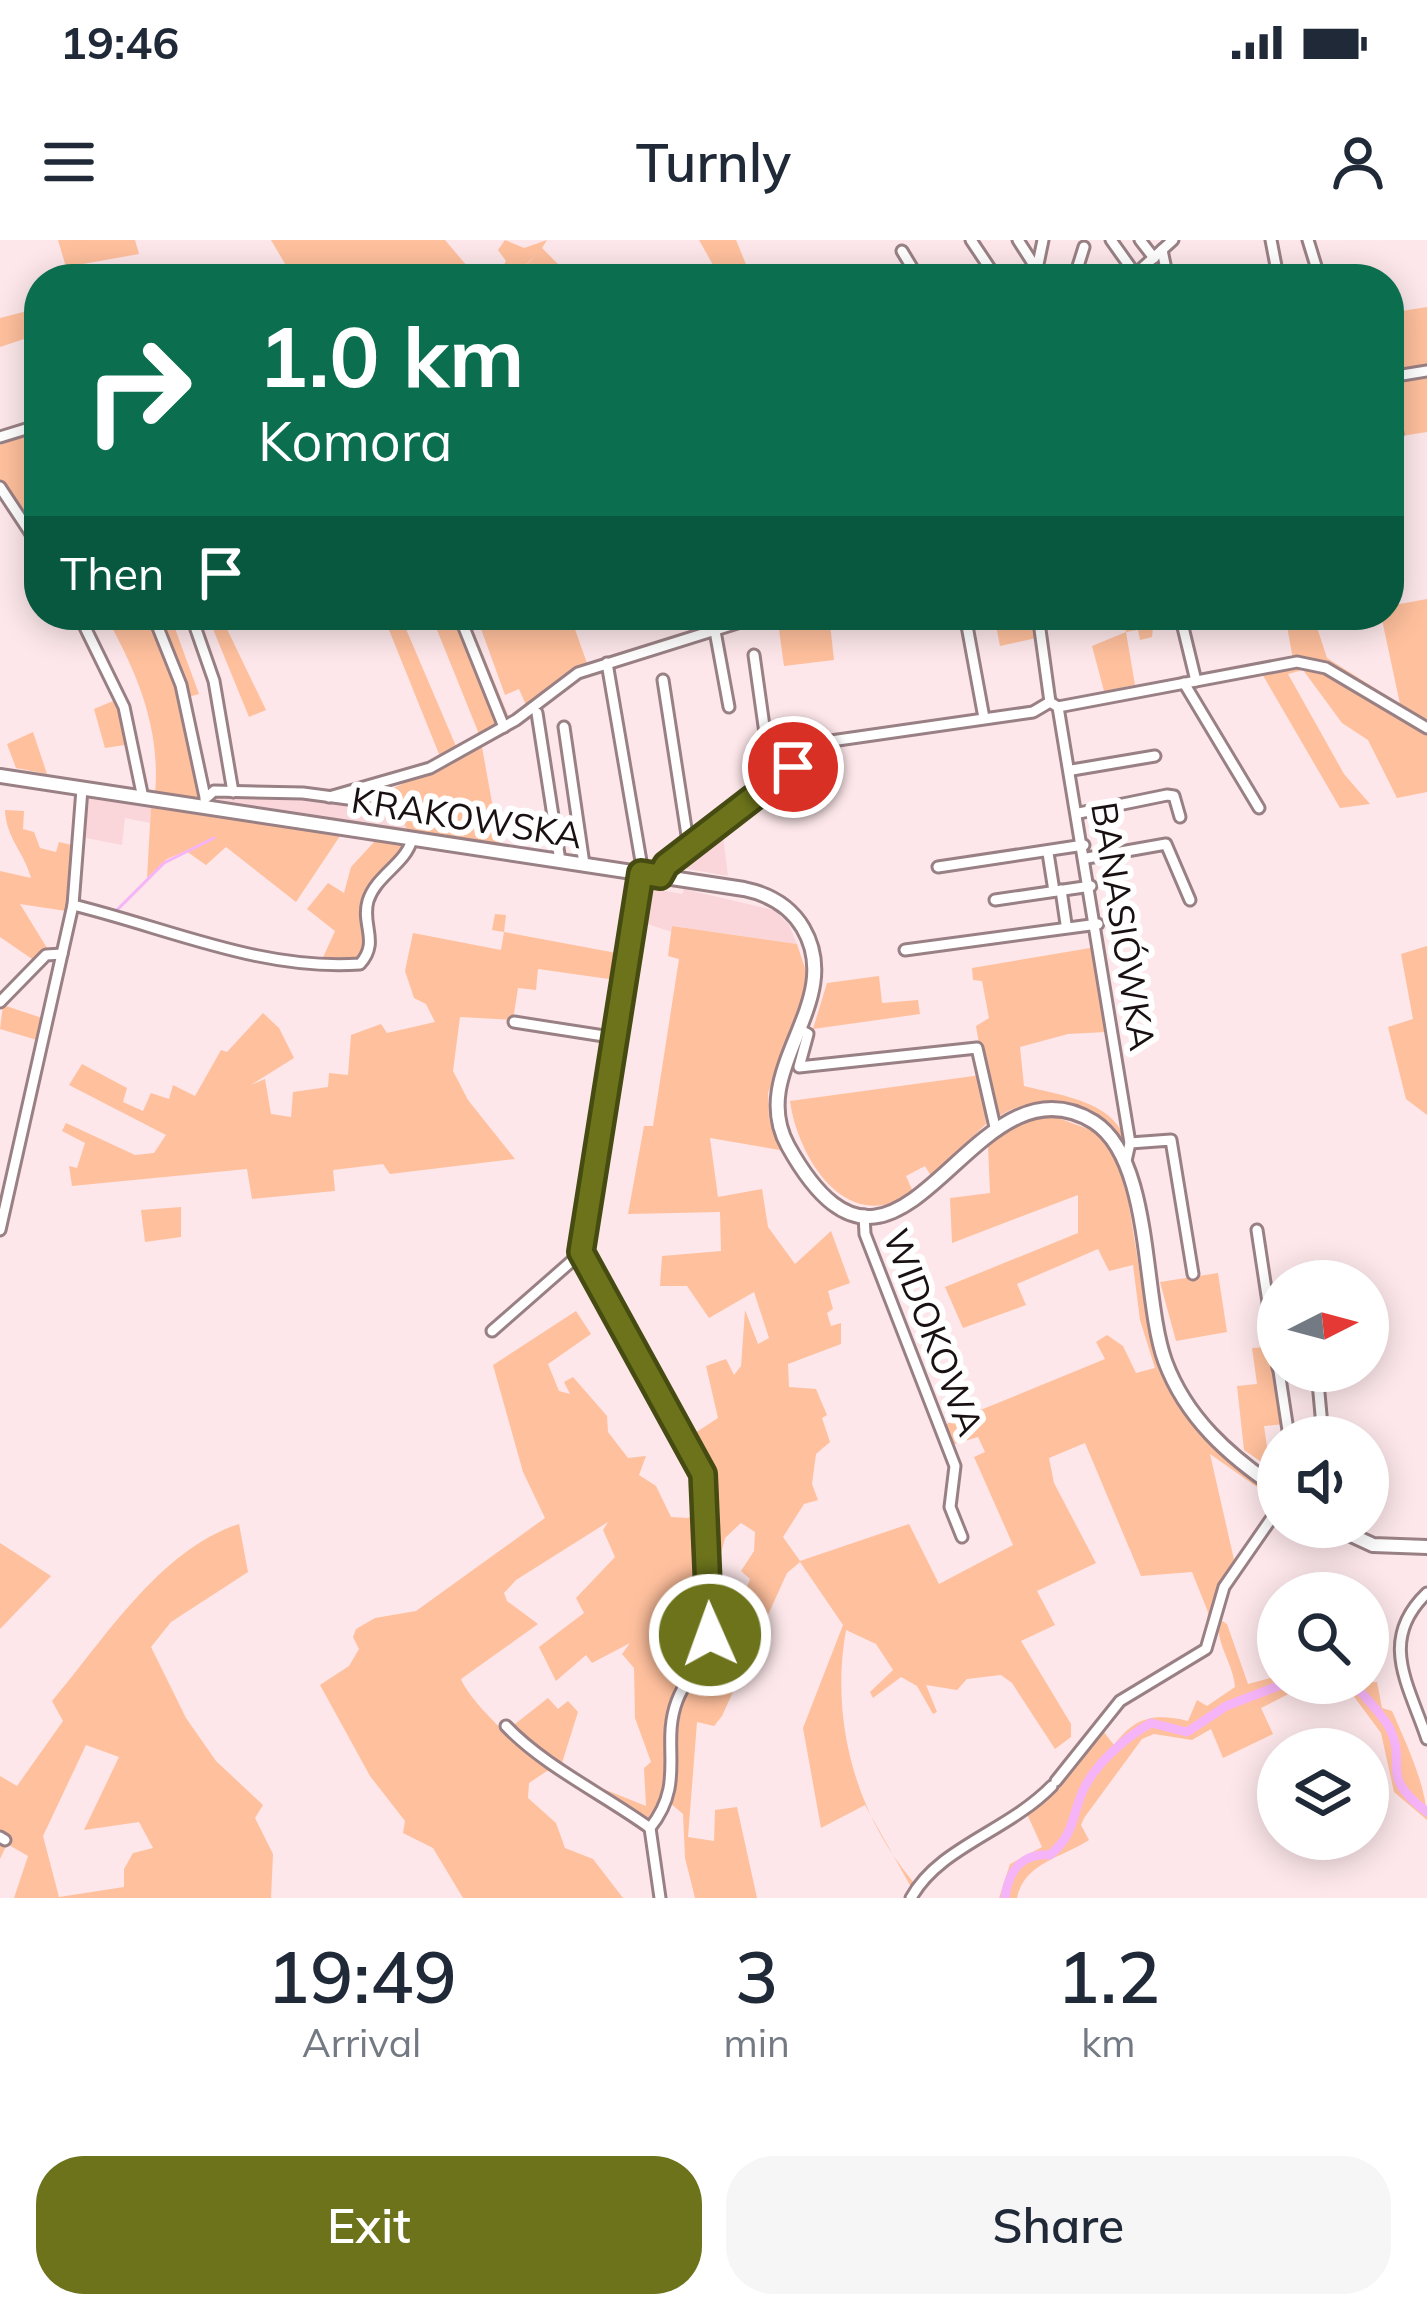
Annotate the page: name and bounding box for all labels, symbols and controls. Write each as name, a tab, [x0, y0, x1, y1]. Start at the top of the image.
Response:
text: 19:46	[60, 14, 179, 70]
text: Turnly	[636, 128, 791, 196]
icon: menu	[36, 129, 102, 195]
icon: person	[1325, 129, 1391, 195]
text: 1.0 km	[258, 303, 525, 408]
icon: right	[60, 312, 216, 468]
text: Komora	[258, 407, 452, 475]
icon: arrive	[188, 540, 254, 606]
text: Then	[60, 545, 164, 601]
pin	[742, 716, 844, 818]
icon: arrive	[760, 734, 826, 800]
street label: KRAKOWSKA	[348, 777, 586, 857]
street label: BANASIÓWKA	[1082, 798, 1166, 1054]
street label: WIDOKOWA	[874, 1222, 994, 1442]
north arrow	[1257, 1260, 1389, 1392]
map controls	[1257, 1260, 1389, 1860]
button: sound	[1257, 1416, 1389, 1548]
position arrow	[647, 1572, 773, 1698]
button: search	[1257, 1572, 1389, 1704]
button: layers	[1257, 1728, 1389, 1860]
text: 19:49	[267, 1931, 457, 2021]
text: 3	[735, 1931, 778, 2021]
text: 1.2	[1057, 1931, 1160, 2021]
text: Arrival	[302, 2018, 421, 2067]
text: min	[724, 2018, 790, 2067]
text: km	[1081, 2018, 1136, 2067]
button: Exit	[36, 2156, 702, 2294]
button: Share	[726, 2156, 1391, 2294]

